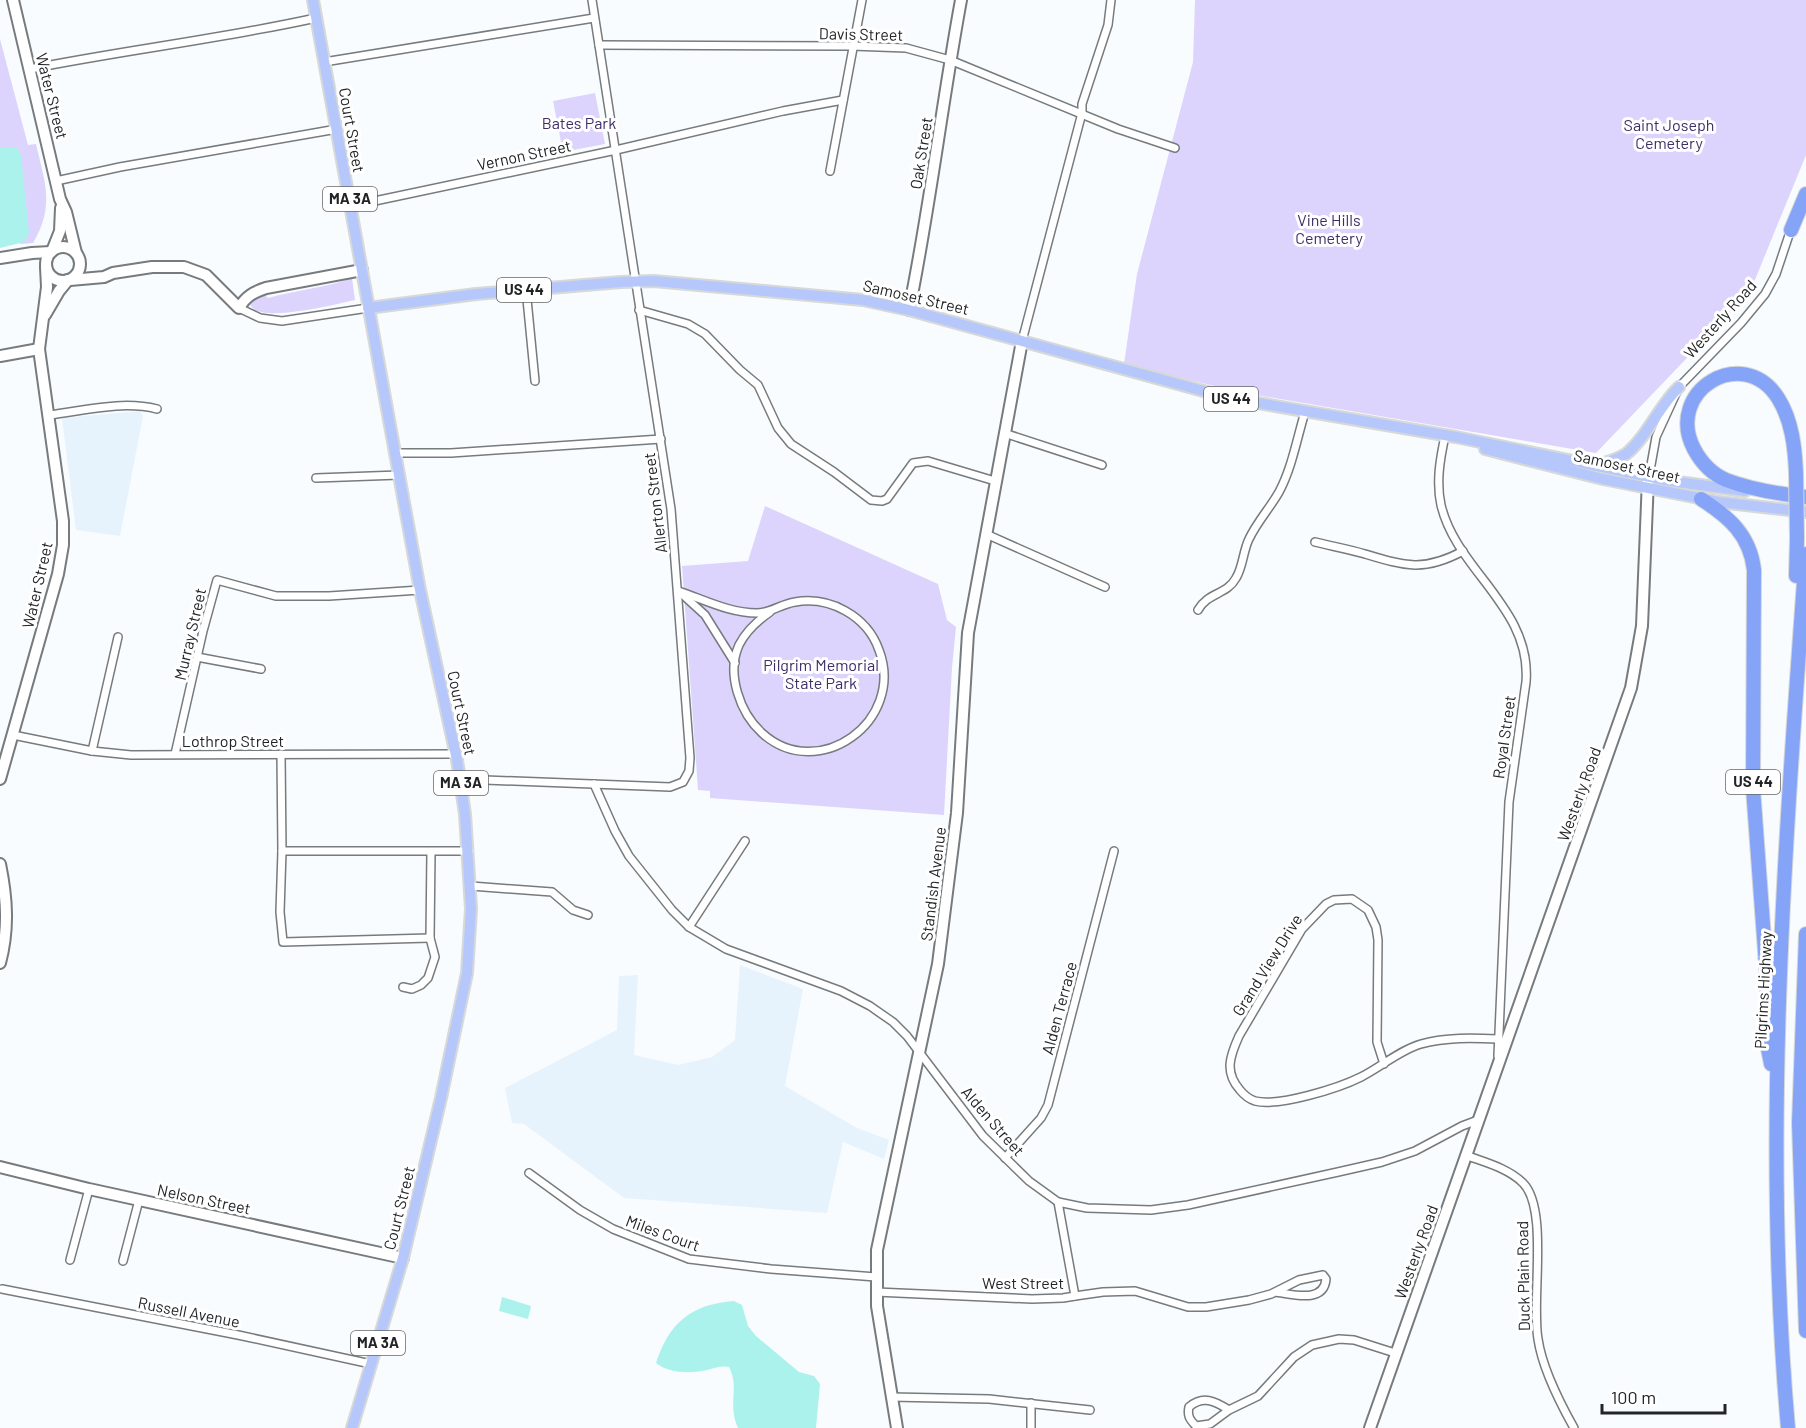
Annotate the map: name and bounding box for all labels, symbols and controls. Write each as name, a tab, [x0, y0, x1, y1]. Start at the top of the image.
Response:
street label: Davis Street	[819, 23, 903, 44]
street label: Water Street	[33, 51, 72, 141]
street label: Court Street	[336, 86, 369, 174]
park label: Bates Park	[542, 113, 616, 132]
street label: Oak Street	[905, 115, 936, 190]
park label: Saint Joseph Cemetery	[1624, 115, 1714, 152]
street label: Vernon Street	[475, 135, 573, 174]
road number: MA 3A	[323, 187, 377, 211]
park label: Vine Hills Cemetery	[1295, 210, 1363, 247]
street label: Samoset Street	[861, 275, 971, 318]
street label: Westerly Road	[1679, 276, 1760, 362]
road number: US 44	[497, 278, 551, 302]
road number: US 44	[1204, 387, 1258, 411]
street label: Samoset Street	[1572, 445, 1682, 486]
street label: Allerton Street	[639, 452, 670, 555]
street label: Water Street	[17, 540, 56, 630]
street label: Murray Street	[170, 586, 209, 682]
park label: Pilgrim Memorial State Park	[763, 655, 879, 692]
street label: Court Street	[444, 669, 481, 757]
street label: Royal Street	[1488, 694, 1519, 780]
street label: Lothrop Street	[182, 731, 284, 750]
street label: Westerly Road	[1553, 744, 1604, 844]
road number: US 44	[1726, 770, 1780, 794]
road number: MA 3A	[434, 771, 488, 795]
street label: Standish Avenue	[916, 826, 949, 942]
street label: Grand View Drive	[1228, 910, 1305, 1019]
street label: Pilgrims Highway	[1750, 930, 1775, 1050]
street label: Alden Terrace	[1037, 959, 1080, 1056]
street label: Alden Street	[958, 1082, 1029, 1159]
street label: Court Street	[379, 1164, 418, 1252]
street label: Nelson Street	[156, 1179, 253, 1218]
street label: Westerly Road	[1390, 1202, 1441, 1302]
street label: Miles Court	[624, 1210, 703, 1255]
street label: Duck Plain Road	[1512, 1221, 1533, 1331]
street label: West Street	[982, 1273, 1064, 1292]
street label: Russell Avenue	[136, 1292, 242, 1331]
road number: MA 3A	[351, 1331, 405, 1355]
scale bar	[1602, 1377, 1725, 1415]
text: 100 m	[1611, 1386, 1656, 1408]

